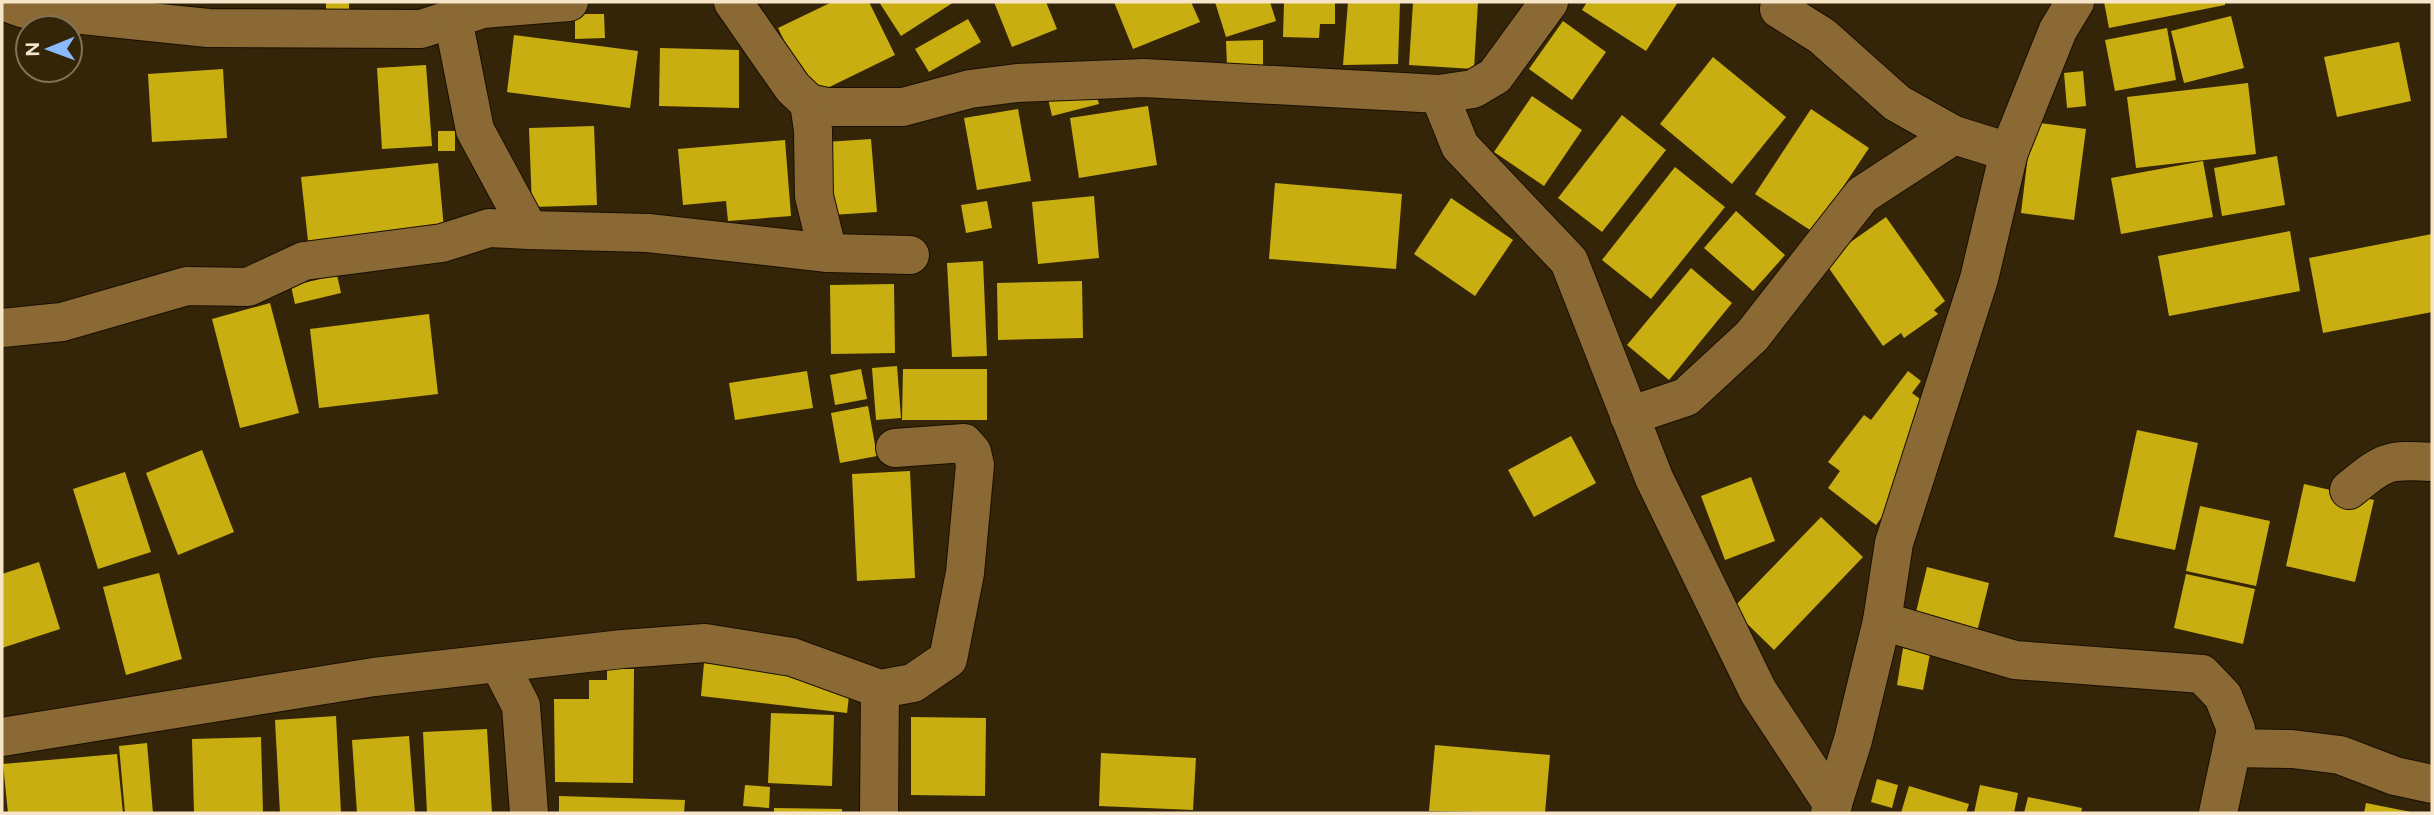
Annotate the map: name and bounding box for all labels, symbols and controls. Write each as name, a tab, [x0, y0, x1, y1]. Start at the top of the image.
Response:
north arrow	[14, 14, 84, 84]
text: N	[21, 42, 44, 57]

